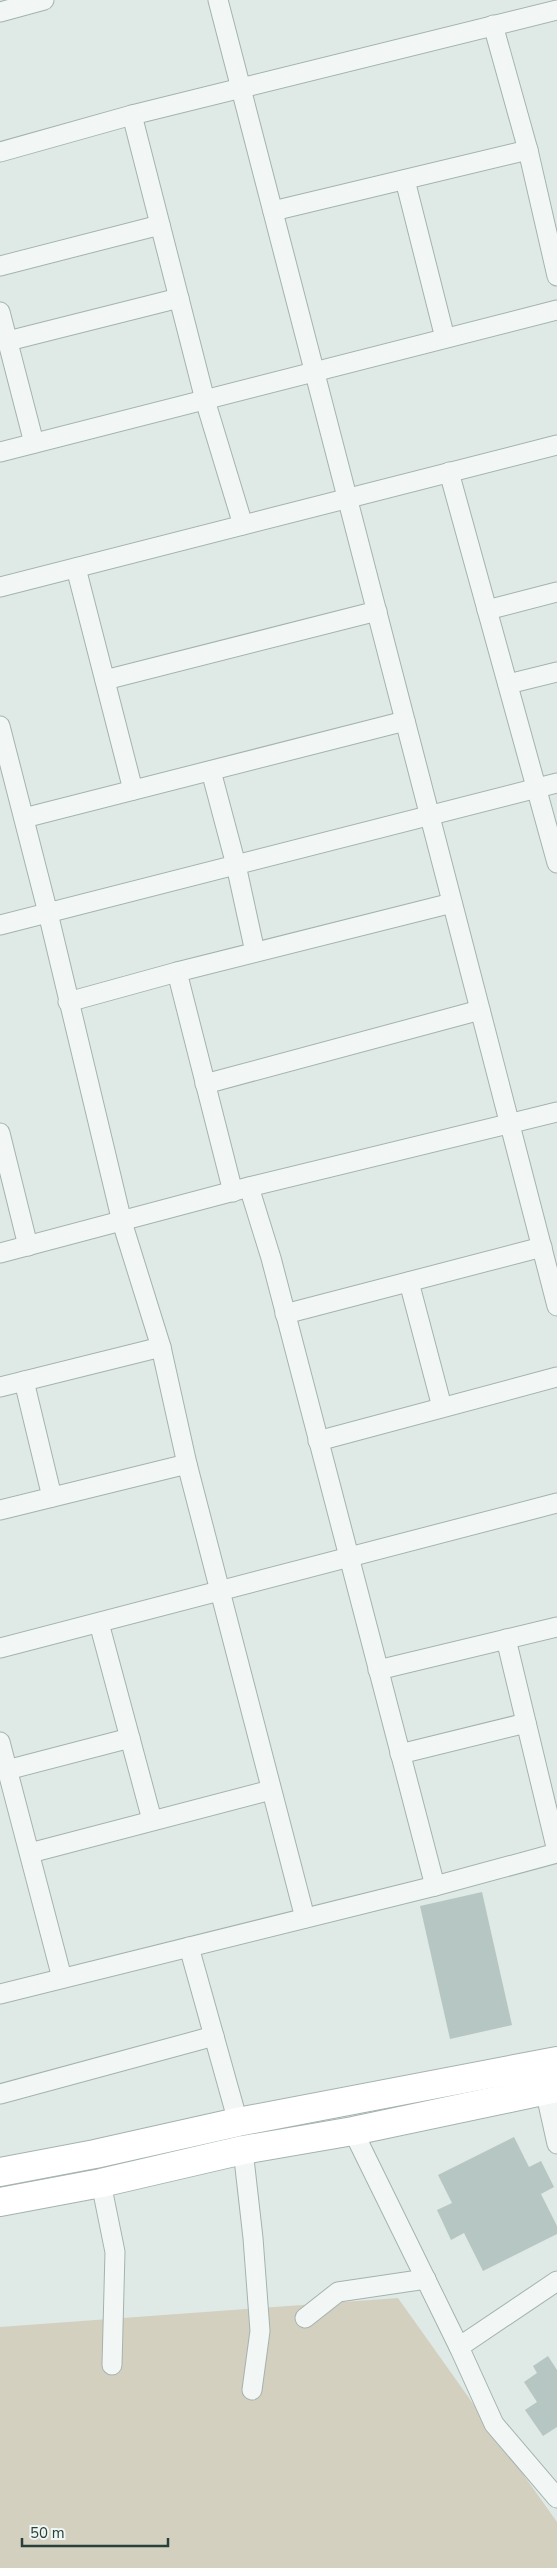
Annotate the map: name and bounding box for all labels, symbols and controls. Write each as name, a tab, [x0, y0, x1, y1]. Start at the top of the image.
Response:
scale bar	[22, 2516, 169, 2548]
text: 50 m	[30, 2523, 65, 2543]

